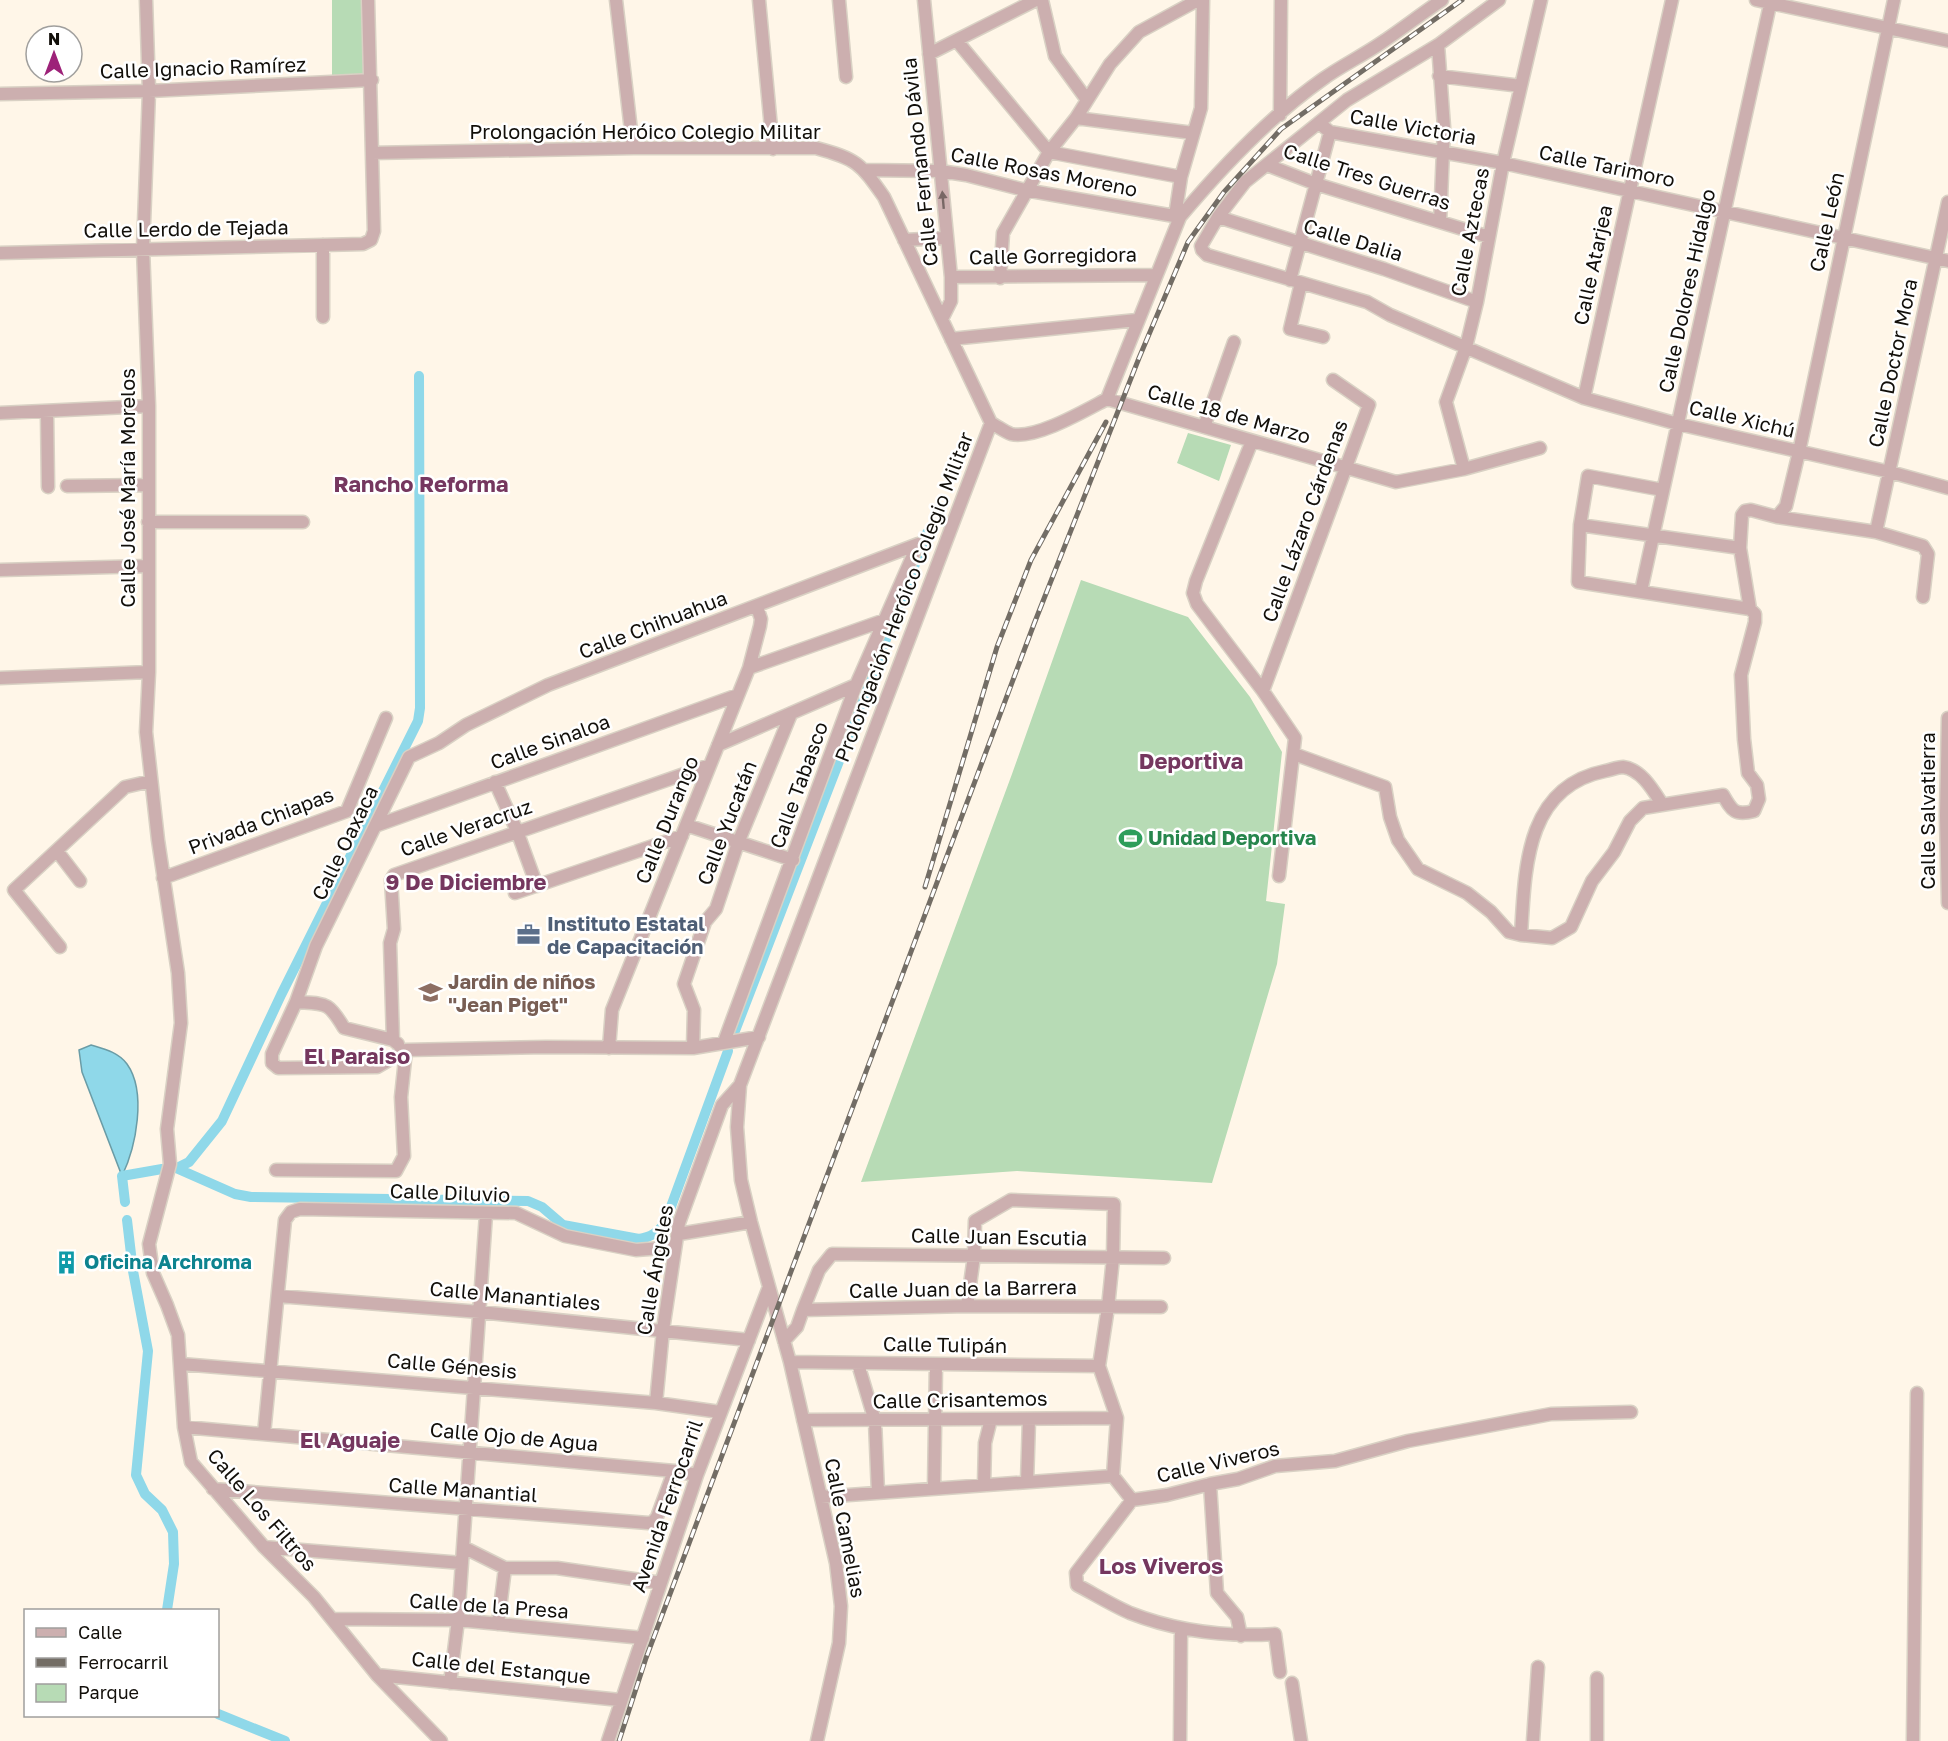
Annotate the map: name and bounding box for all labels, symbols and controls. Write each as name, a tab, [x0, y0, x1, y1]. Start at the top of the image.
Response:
north arrow	[24, 24, 84, 84]
text: N	[48, 29, 60, 49]
street label: Calle Ignacio Ramírez	[99, 51, 307, 83]
street label: Calle Fernando Dávila	[896, 57, 942, 268]
street label: Calle Victoria	[1348, 103, 1478, 149]
street label: Prolongación Heróico Colegio Militar	[469, 119, 821, 143]
street label: Calle Tres Guerras	[1281, 138, 1454, 214]
street label: Calle Tarimoro	[1537, 139, 1677, 191]
street label: Calle Rosas Moreno	[949, 141, 1140, 201]
street label: Calle Aztecas	[1445, 165, 1493, 298]
street label: Calle León	[1804, 170, 1848, 274]
street label: Calle Dolores Hidalgo	[1653, 187, 1719, 395]
one-way arrow	[938, 190, 948, 209]
street label: Calle Atarjea	[1568, 203, 1616, 327]
street label: Calle Dalia	[1301, 213, 1406, 265]
street label: Calle Lerdo de Tejada	[83, 214, 289, 242]
street label: Calle Gorregidora	[969, 242, 1137, 268]
street label: Calle Doctor Mora	[1862, 276, 1922, 449]
street label: Calle José María Morelos	[115, 368, 139, 608]
street label: Calle 18 de Marzo	[1145, 378, 1314, 448]
street label: Calle Xichú	[1687, 394, 1798, 442]
street label: Calle Lázaro Cárdenas	[1256, 416, 1352, 625]
street label: Prolongación Heróico Colegio Militar	[829, 428, 977, 765]
district label: Rancho Reforma	[333, 470, 509, 497]
street label: Calle Chihuahua	[575, 585, 730, 663]
street label: Calle Sinaloa	[487, 708, 613, 774]
street label: Calle Tabasco	[764, 718, 832, 851]
street label: Calle Salvatierra	[1915, 732, 1939, 890]
district label: Deportiva	[1139, 747, 1243, 774]
street label: Calle Durango	[630, 752, 703, 887]
street label: Calle Yucatán	[691, 757, 761, 888]
street label: Privada Chiapas	[185, 781, 337, 859]
street label: Calle Oaxaca	[306, 781, 382, 904]
street label: Calle Veracruz	[397, 793, 535, 861]
sports icon: Unidad Deportiva	[1117, 825, 1143, 851]
place label: Unidad Deportiva	[1148, 825, 1316, 849]
district label: 9 De Diciembre	[385, 868, 547, 895]
place label: Instituto Estatal de Capacitación	[547, 911, 705, 958]
office icon: Instituto Estatal de Capacitación	[516, 922, 542, 948]
place label: Jardin de niños "Jean Piget"	[448, 969, 595, 1016]
school or university icon: Jardin de niños "Jean Piget"	[417, 980, 443, 1006]
district label: El Paraiso	[304, 1042, 410, 1069]
street label: Calle Diluvio	[389, 1178, 511, 1206]
street label: Calle Ángeles	[631, 1203, 677, 1337]
street label: Calle Juan Escutia	[911, 1222, 1087, 1250]
building icon: Oficina Archroma	[53, 1249, 79, 1275]
place label: Oficina Archroma	[84, 1249, 252, 1273]
street label: Calle Juan de la Barrera	[849, 1274, 1077, 1302]
street label: Calle Manantiales	[429, 1276, 601, 1314]
street label: Calle Tulipán	[883, 1331, 1007, 1357]
street label: Calle Génesis	[386, 1347, 518, 1383]
street label: Calle Crisantemos	[872, 1385, 1048, 1413]
street label: Avenida Ferrocarril	[625, 1416, 707, 1595]
street label: Calle Ojo de Agua	[429, 1417, 599, 1455]
district label: El Aguaje	[300, 1426, 400, 1453]
street label: Calle Viveros	[1154, 1435, 1282, 1487]
street label: Calle Los Filtros	[203, 1443, 322, 1575]
street label: Calle Camelias	[821, 1456, 871, 1600]
street label: Calle Manantial	[388, 1472, 538, 1506]
district label: Los Viveros	[1099, 1552, 1223, 1579]
street label: Calle de la Presa	[408, 1587, 570, 1623]
legend	[24, 1609, 219, 1717]
text: Calle	[78, 1621, 122, 1643]
street label: Calle del Estanque	[410, 1646, 592, 1688]
text: Ferrocarril	[78, 1651, 168, 1673]
text: Parque	[78, 1681, 139, 1703]

